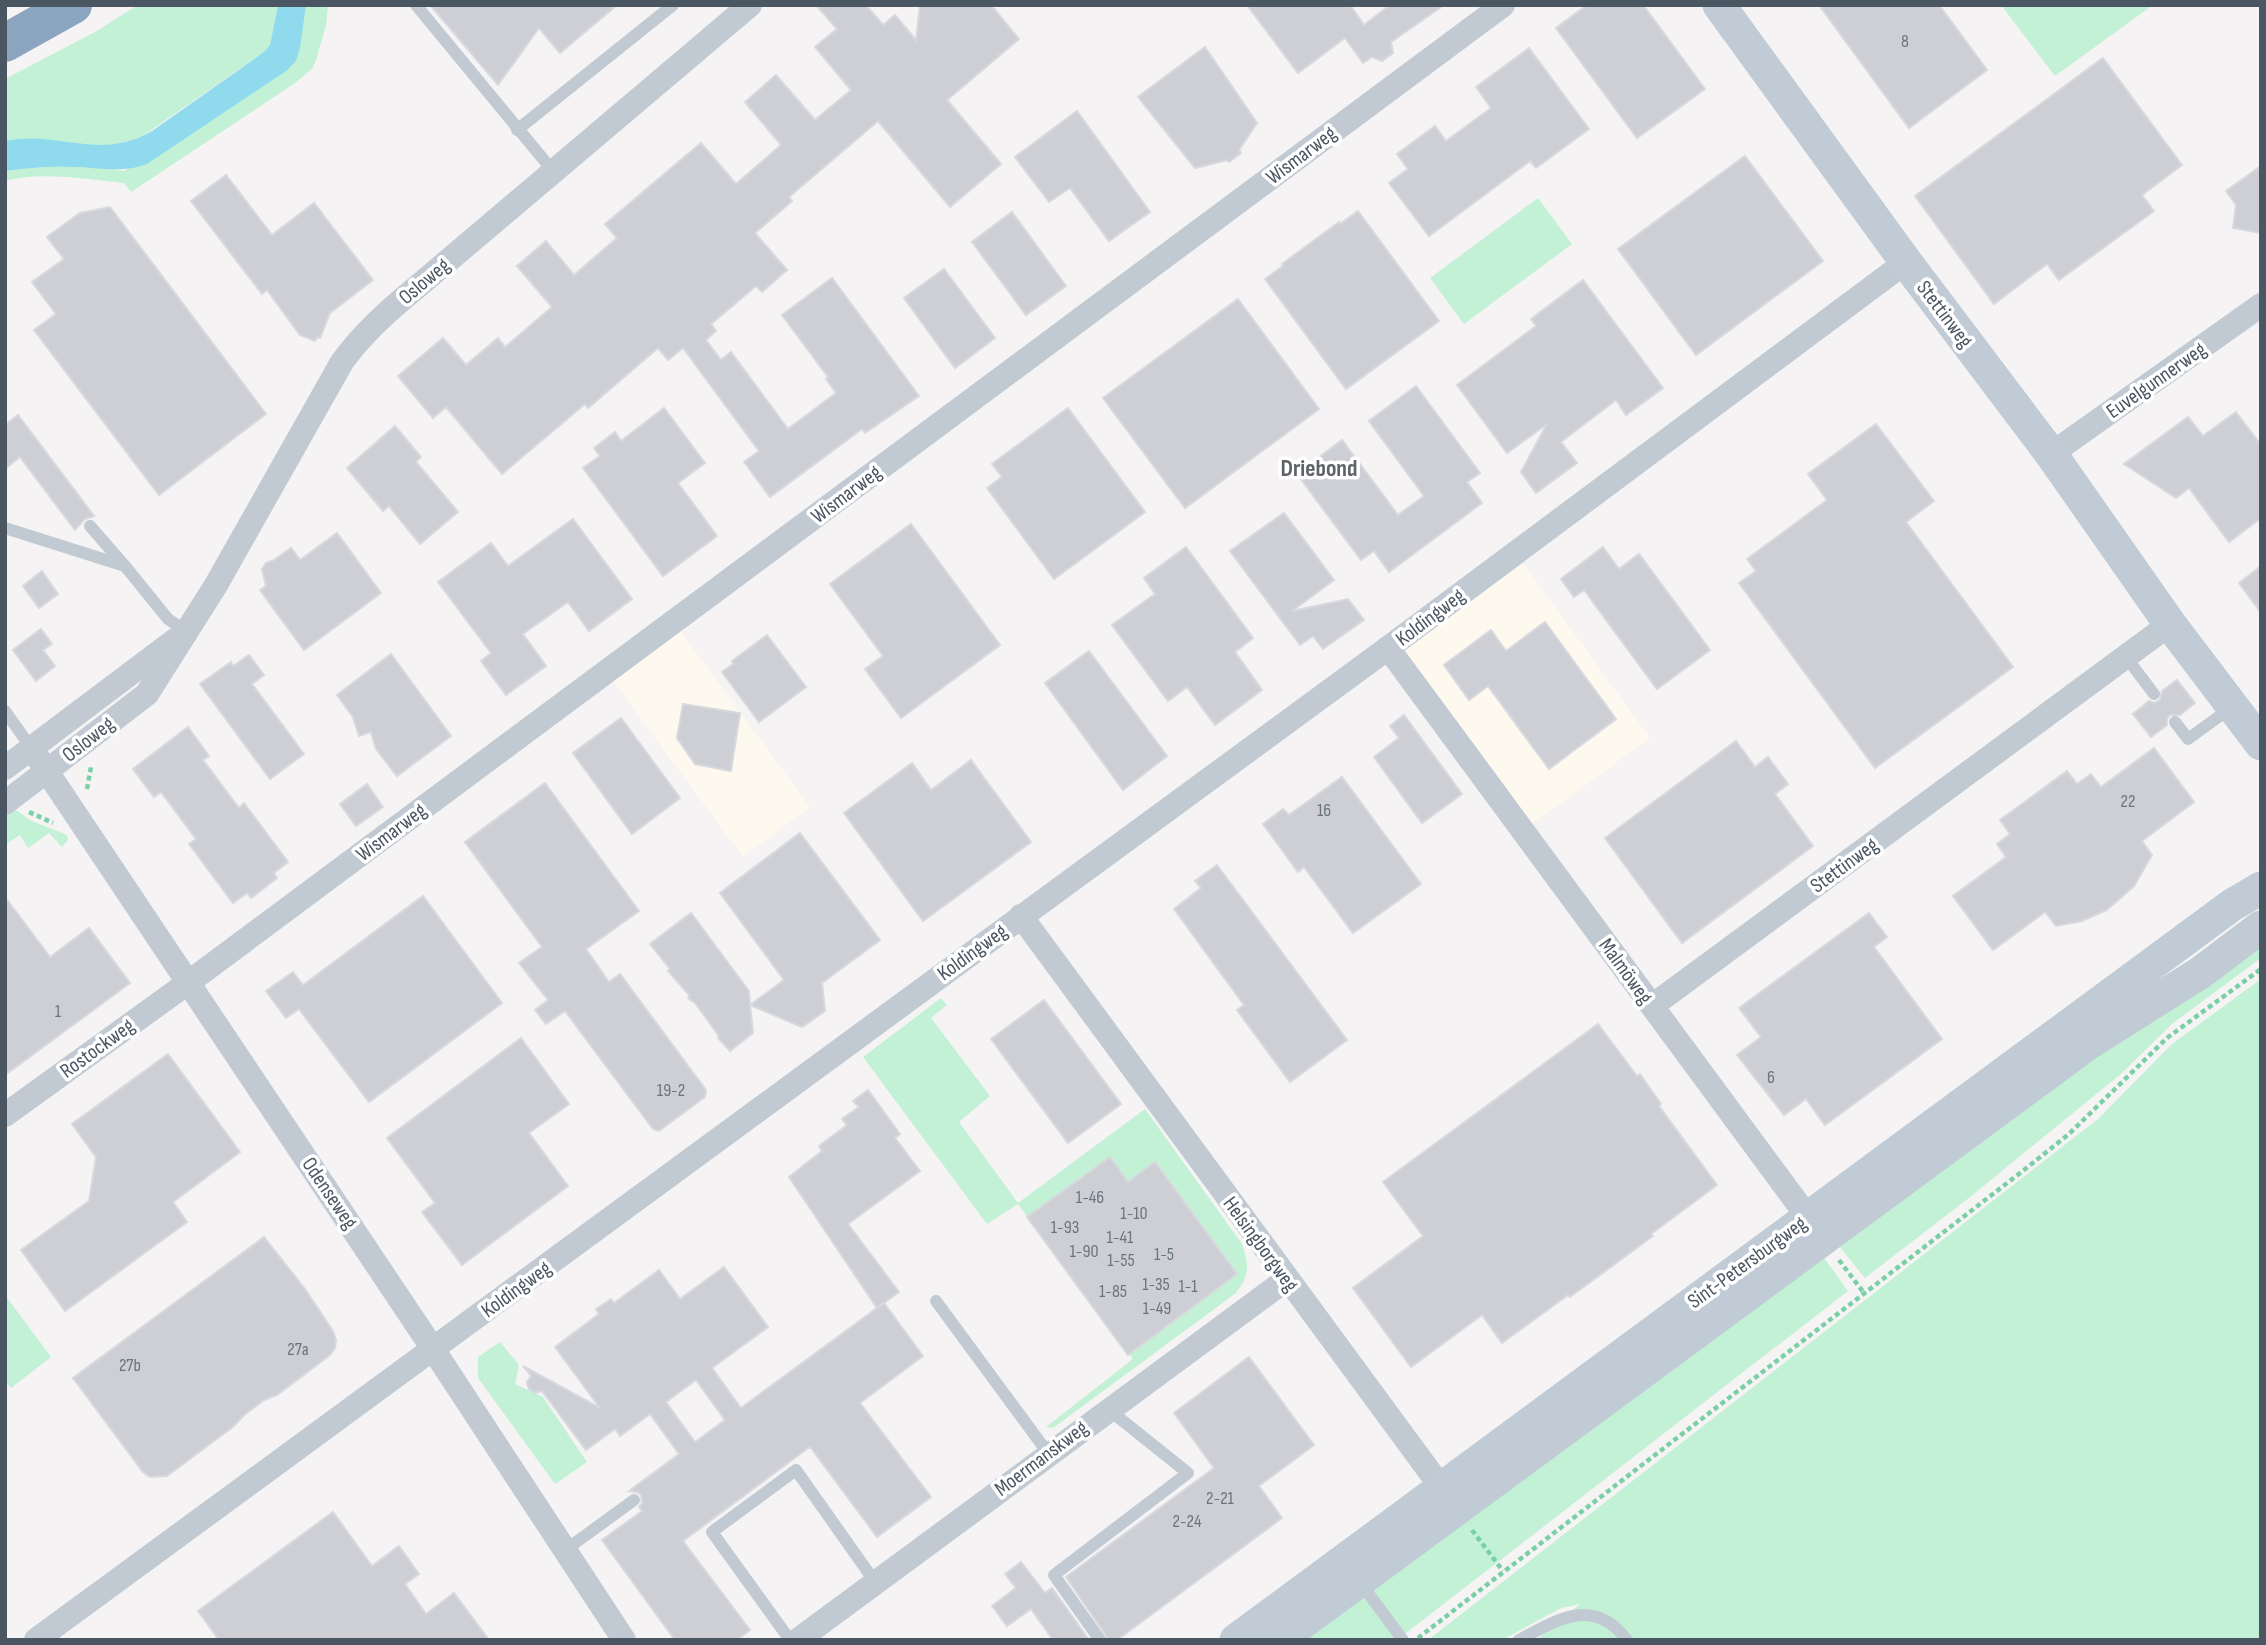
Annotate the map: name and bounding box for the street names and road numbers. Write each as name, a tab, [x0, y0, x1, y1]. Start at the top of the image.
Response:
street label: Wismarweg	[1261, 121, 1341, 190]
street label: Osloweg	[394, 253, 455, 310]
street label: Stettinweg	[1911, 276, 1978, 353]
street label: Euvelgunnerweg	[2102, 337, 2211, 424]
street label: Wismarweg	[806, 460, 886, 529]
street label: Koldingweg	[1391, 583, 1470, 651]
street label: Osloweg	[57, 711, 119, 767]
street label: Wismarweg	[351, 798, 431, 867]
street label: Stettinweg	[1805, 832, 1883, 898]
street label: Koldingweg	[933, 919, 1012, 986]
street label: Malmöweg	[1593, 934, 1658, 1009]
street label: Rostockweg	[55, 1013, 139, 1084]
street label: Odenseweg	[297, 1153, 363, 1234]
street label: Helsingborgweg	[1218, 1192, 1303, 1297]
street label: Sint-Petersburgweg	[1683, 1211, 1812, 1314]
street label: Koldingweg	[477, 1256, 556, 1323]
street label: Moermanskweg	[990, 1415, 1093, 1502]

